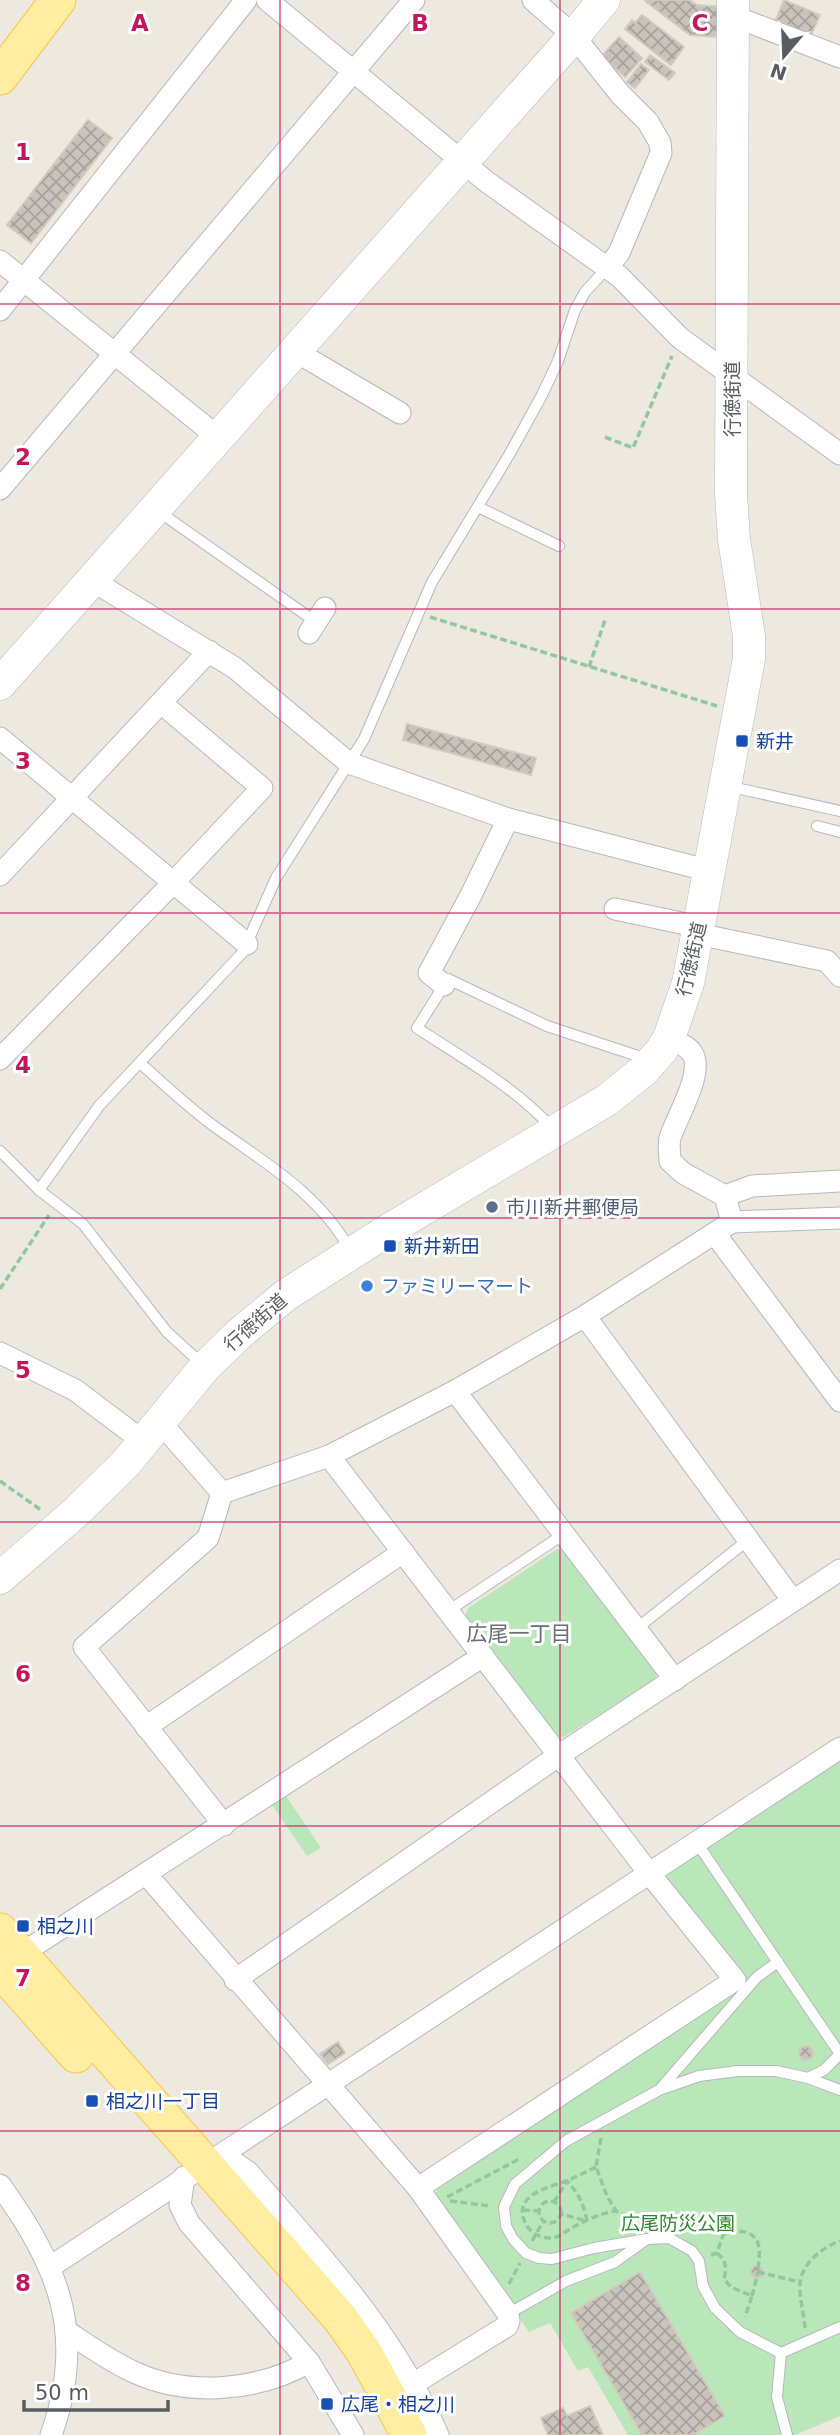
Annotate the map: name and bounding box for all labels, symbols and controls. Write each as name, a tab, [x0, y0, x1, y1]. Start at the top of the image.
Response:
text: A	[131, 10, 149, 36]
text: B	[411, 10, 429, 36]
text: C	[692, 10, 708, 36]
north arrow	[749, 21, 819, 91]
text: N	[767, 59, 790, 85]
text: 1	[15, 139, 31, 165]
street label: 行徳街道	[721, 361, 743, 437]
text: 2	[15, 444, 31, 470]
place label: 新井	[756, 730, 794, 752]
marker: 新井	[734, 733, 750, 749]
text: 3	[15, 748, 31, 774]
street label: 行徳街道	[672, 919, 710, 999]
text: 4	[15, 1052, 31, 1078]
place label: 市川新井郵便局	[506, 1196, 639, 1218]
marker: 市川新井郵便局	[484, 1199, 500, 1215]
place label: 新井新田	[404, 1235, 480, 1257]
marker: 新井新田	[382, 1238, 398, 1254]
place label: ファミリーマート	[381, 1275, 533, 1297]
marker: ファミリーマート	[359, 1278, 375, 1294]
street label: 行徳街道	[219, 1289, 291, 1355]
text: 5	[15, 1357, 31, 1383]
district label: 広尾一丁目	[467, 1622, 572, 1646]
text: 6	[15, 1661, 31, 1687]
place label: 相之川	[37, 1915, 94, 1937]
marker: 相之川	[15, 1918, 31, 1934]
text: 7	[15, 1965, 31, 1991]
place label: 相之川一丁目	[106, 2090, 220, 2112]
marker: 相之川一丁目	[84, 2093, 100, 2109]
park label: 広尾防災公園	[621, 2212, 735, 2234]
text: 8	[15, 2270, 31, 2296]
scale bar	[24, 2368, 168, 2412]
text: 50 m	[35, 2381, 89, 2405]
place label: 広尾・相之川	[341, 2393, 455, 2415]
marker: 広尾・相之川	[319, 2396, 335, 2412]

